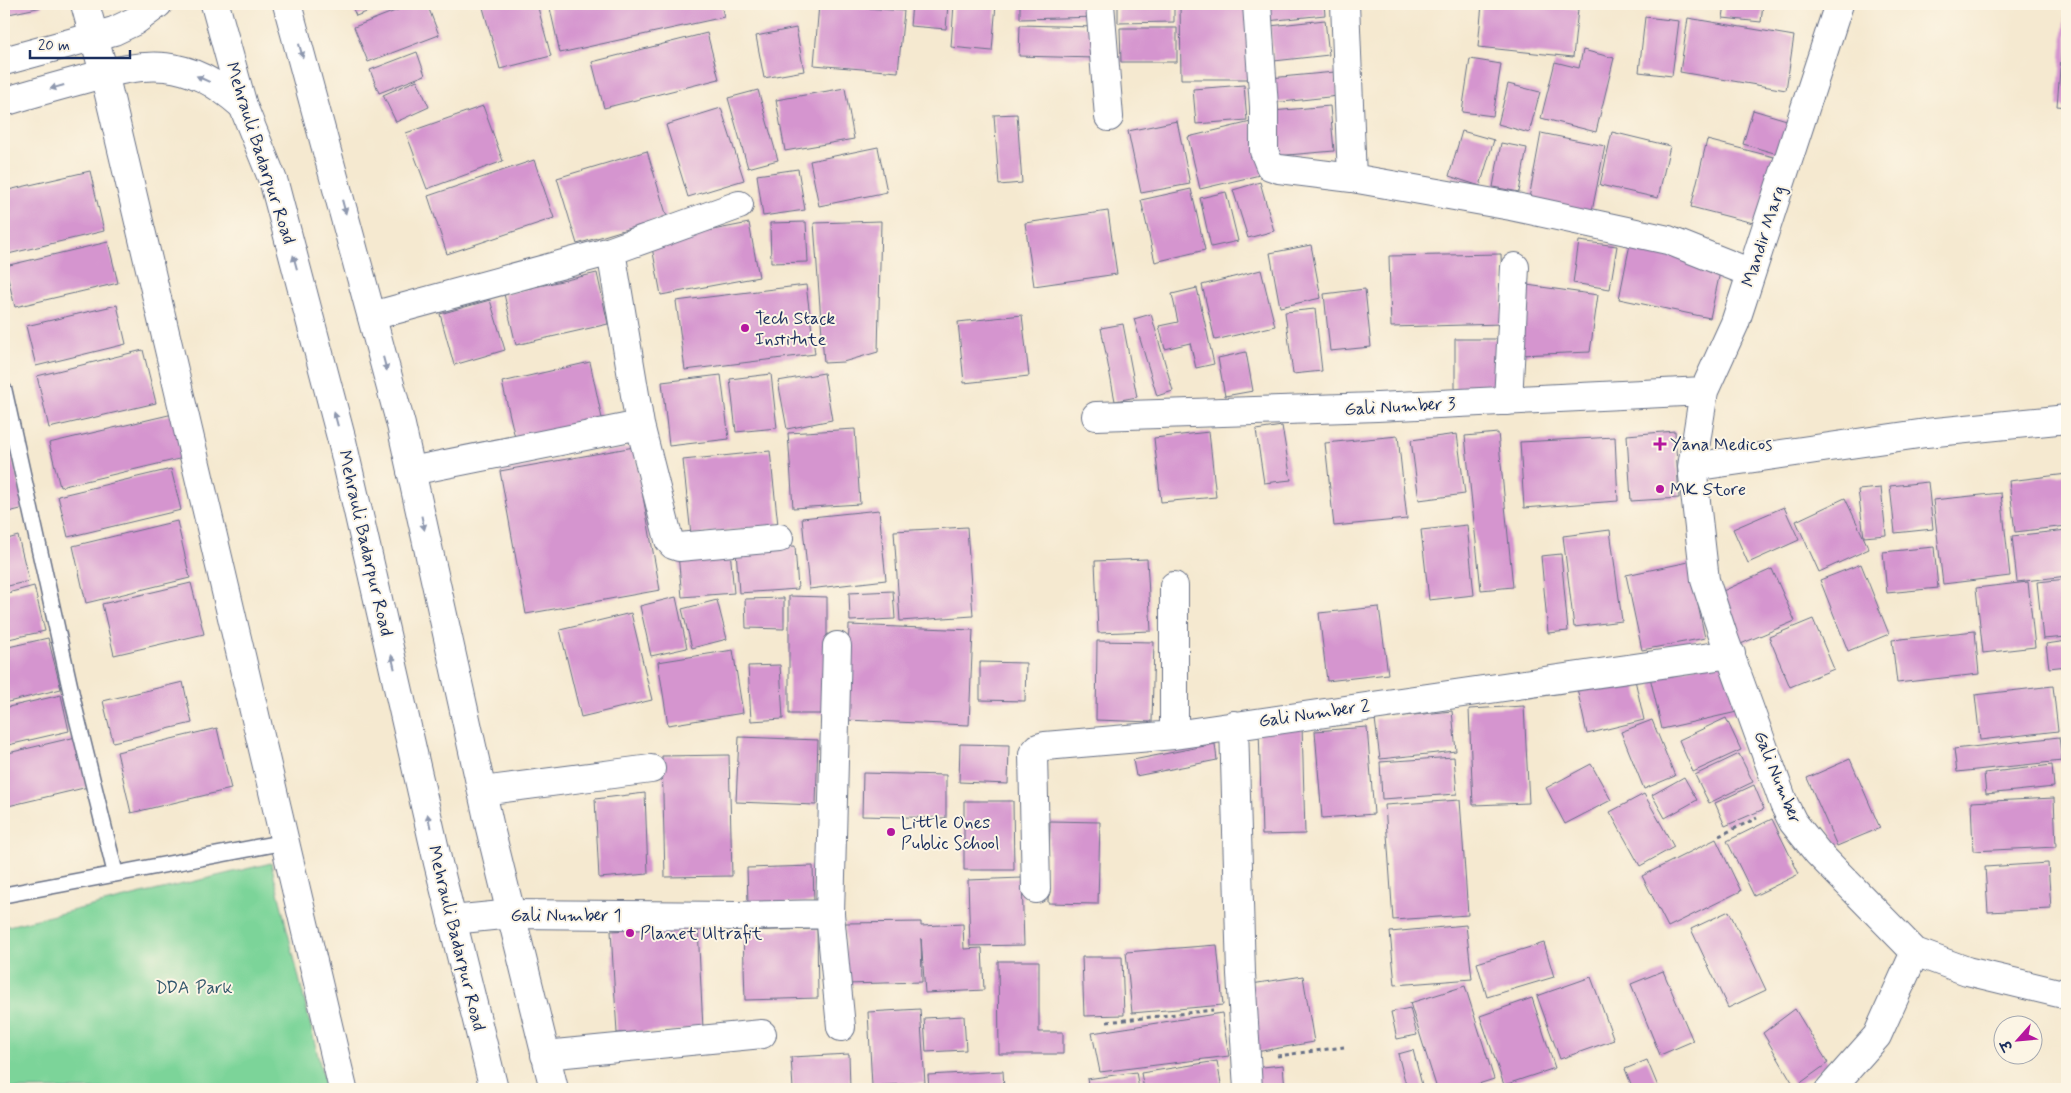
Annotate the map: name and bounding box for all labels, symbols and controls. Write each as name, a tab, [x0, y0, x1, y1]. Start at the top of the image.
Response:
scale bar	[30, 28, 130, 60]
text: 20 m	[38, 36, 70, 56]
one-way arrow	[297, 43, 305, 58]
street label: Mehrauli Badarpur Road	[219, 59, 301, 247]
one-way arrow	[196, 74, 210, 82]
one-way arrow	[50, 83, 65, 91]
street label: Mandir Marg	[1736, 182, 1792, 290]
one-way arrow	[340, 200, 348, 215]
one-way arrow	[291, 254, 299, 269]
place label: Tech Stack Institute	[755, 307, 835, 352]
marker: Tech Stack Institute	[739, 322, 751, 334]
one-way arrow	[381, 357, 389, 372]
street label: Gali Number 3	[1344, 392, 1456, 422]
one-way arrow	[332, 411, 340, 426]
place label: Yana Medicos	[1670, 433, 1772, 457]
marker: Yana Medicos	[1654, 438, 1666, 450]
street label: Mehrauli Badarpur Road	[332, 448, 398, 638]
place label: MK Store	[1670, 478, 1746, 502]
marker: MK Store	[1654, 483, 1666, 495]
one-way arrow	[419, 515, 427, 530]
one-way arrow	[389, 655, 397, 670]
street label: Gali Number 2	[1257, 694, 1371, 734]
street label: Gali Number	[1748, 727, 1807, 828]
place label: Little Ones Public School	[901, 811, 999, 856]
one-way arrow	[425, 813, 433, 828]
marker: Little Ones Public School	[885, 826, 897, 838]
street label: Mehrauli Badarpur Road	[421, 843, 491, 1033]
street label: Gali Number 1	[510, 904, 622, 928]
place label: Planet Ultrafit	[640, 922, 763, 946]
marker: Planet Ultrafit	[624, 927, 636, 939]
park label: DDA Park	[155, 976, 233, 1000]
north arrow	[1994, 1016, 2044, 1066]
text: उ	[1996, 1036, 2018, 1055]

